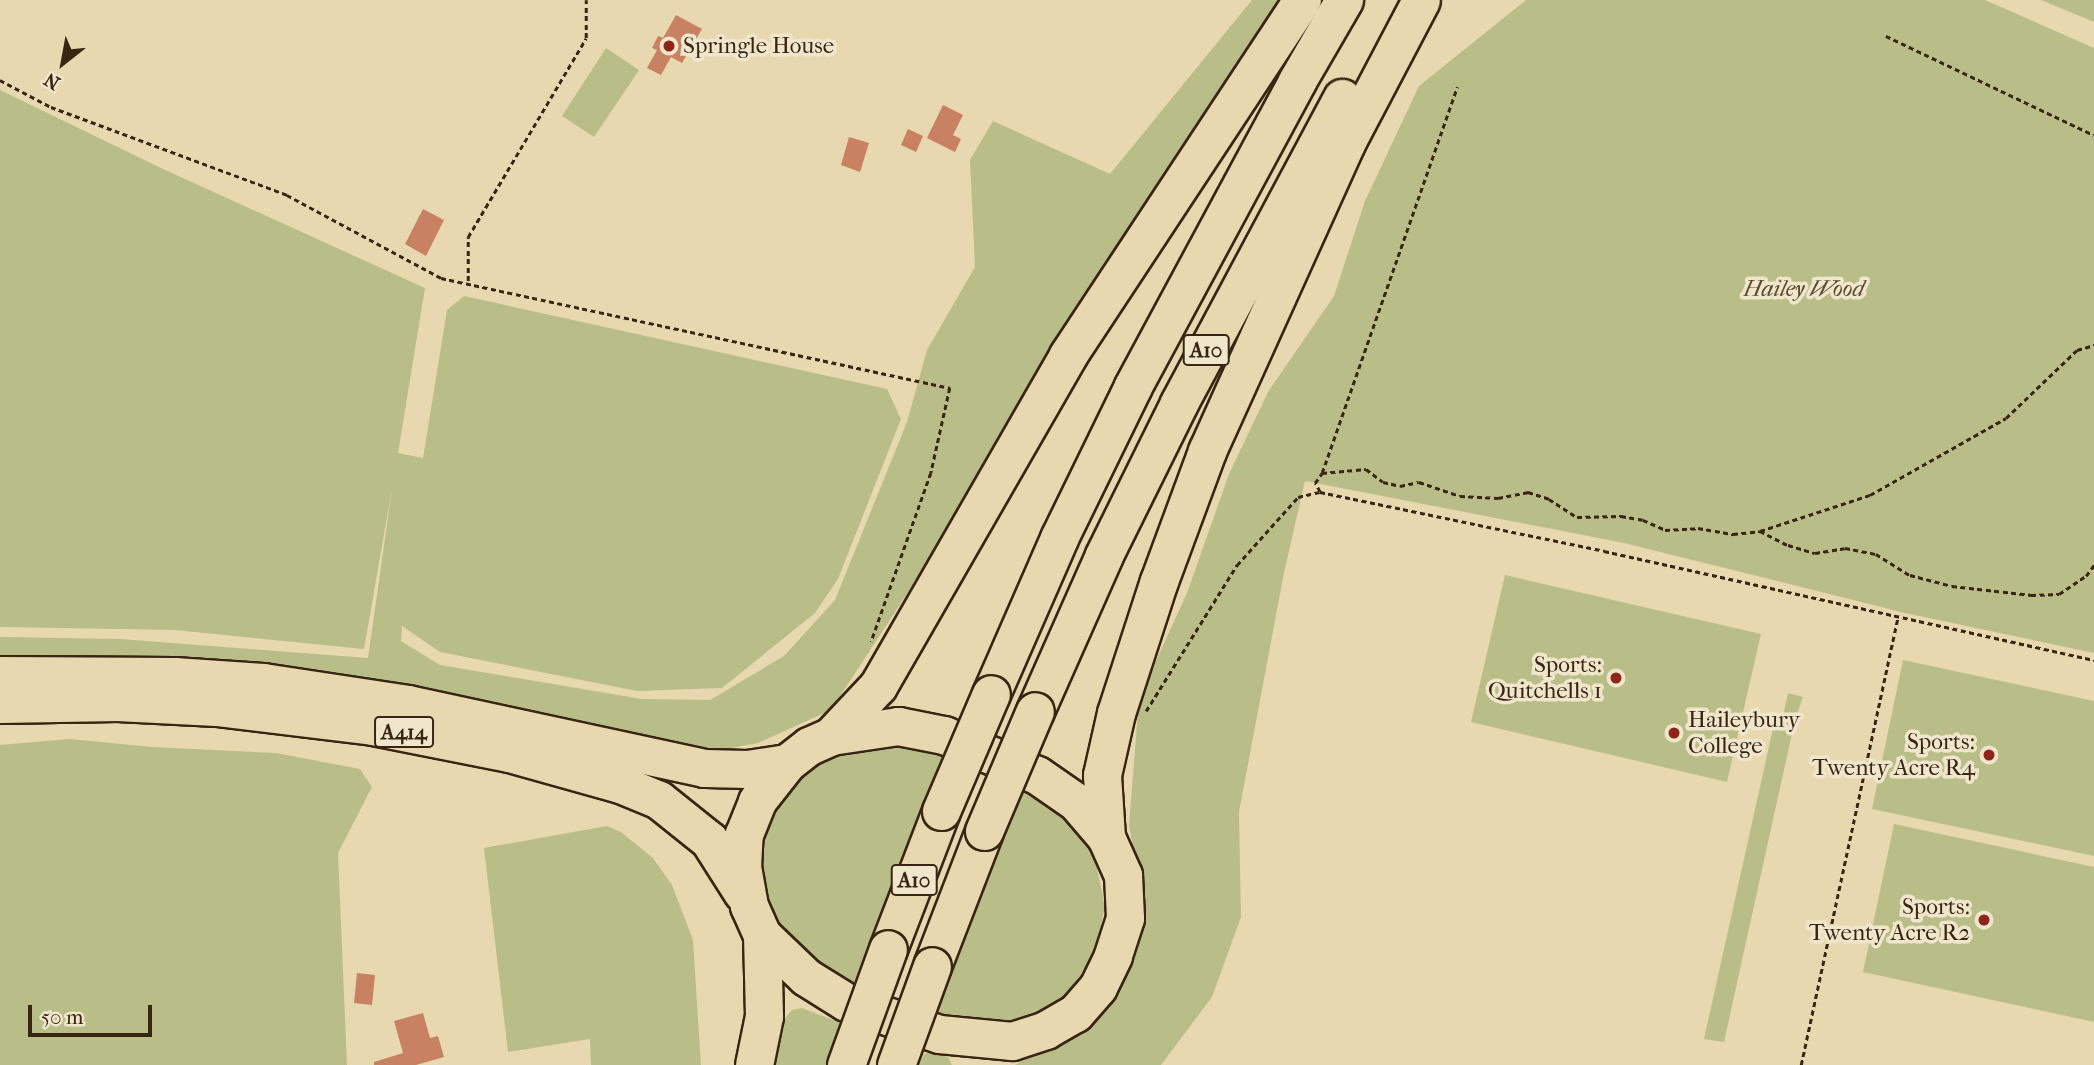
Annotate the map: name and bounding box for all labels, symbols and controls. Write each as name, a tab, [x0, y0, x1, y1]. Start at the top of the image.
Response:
north arrow	[28, 28, 98, 98]
place label: Springle House	[683, 32, 834, 60]
marker: Springle House	[661, 38, 677, 54]
text: N	[40, 68, 64, 94]
park label: Hailey Wood	[1744, 275, 1864, 303]
road number: A10	[1182, 332, 1230, 368]
place label: Sports: Quitchells 1	[1488, 651, 1602, 705]
marker: Sports: Quitchells 1	[1608, 670, 1624, 686]
place label: Haileybury College	[1688, 706, 1800, 760]
road number: A414	[372, 714, 436, 750]
marker: Haileybury College	[1666, 725, 1682, 741]
place label: Sports: Twenty Acre R4	[1812, 728, 1975, 782]
marker: Sports: Twenty Acre R4	[1981, 747, 1997, 763]
road number: A10	[890, 862, 939, 898]
place label: Sports: Twenty Acre R2	[1809, 893, 1970, 947]
marker: Sports: Twenty Acre R2	[1976, 912, 1992, 928]
scale bar	[32, 992, 156, 1036]
text: 50 m	[41, 1005, 84, 1029]

